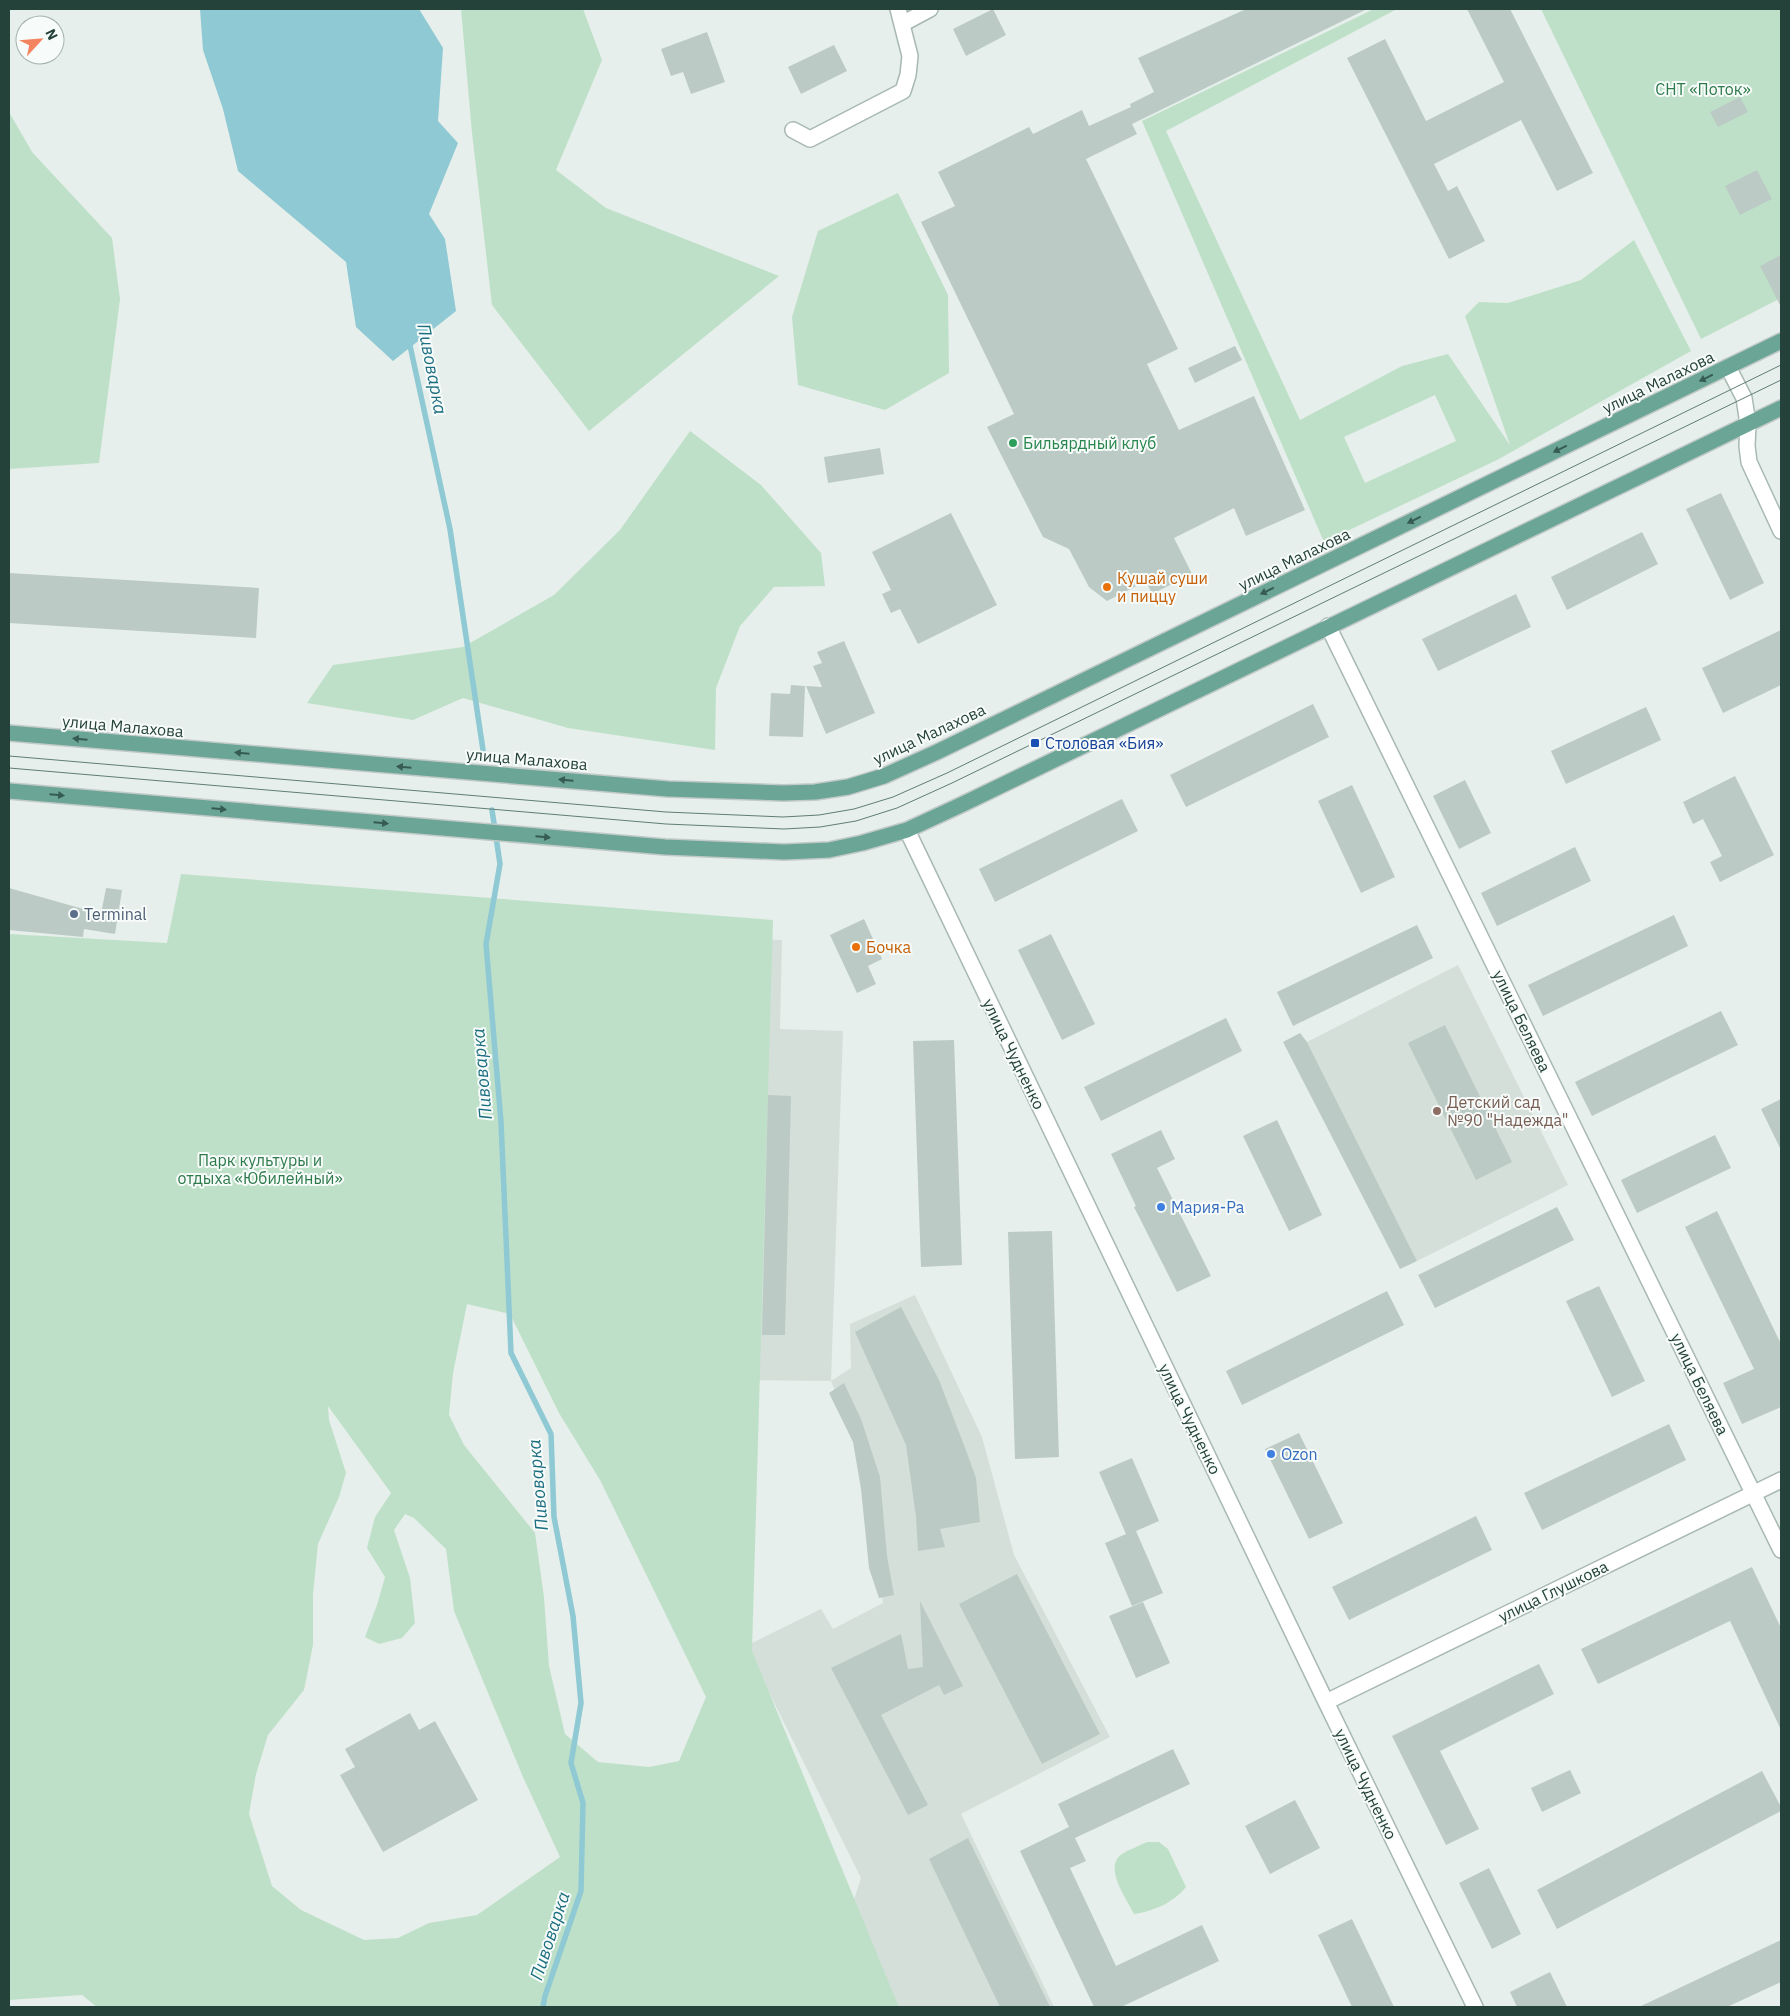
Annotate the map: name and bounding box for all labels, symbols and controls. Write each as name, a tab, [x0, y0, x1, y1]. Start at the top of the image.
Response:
north arrow	[15, 15, 65, 65]
text: N	[41, 26, 62, 43]
park label: СНТ «Поток»	[1655, 79, 1751, 99]
water label: Пивоварка	[412, 322, 453, 416]
street label: улица Малахова	[1599, 346, 1717, 418]
one-way arrow	[1699, 374, 1713, 382]
place label: Бильярдный клуб	[1023, 433, 1156, 453]
marker: Бильярдный клуб	[1007, 437, 1019, 449]
one-way arrow	[1553, 445, 1567, 453]
one-way arrow	[1407, 516, 1421, 524]
street label: улица Малахова	[1235, 523, 1353, 595]
place label: Кушай суши и пиццу	[1117, 568, 1208, 606]
marker: Кушай суши и пиццу	[1101, 581, 1113, 593]
one-way arrow	[1260, 587, 1275, 595]
street label: улица Малахова	[870, 699, 989, 769]
street label: улица Малахова	[61, 711, 185, 741]
place label: Столовая «Бия»	[1045, 733, 1163, 753]
one-way arrow	[72, 735, 88, 743]
marker: Столовая «Бия»	[1029, 737, 1041, 749]
street label: улица Малахова	[465, 744, 589, 774]
one-way arrow	[234, 749, 250, 757]
one-way arrow	[396, 762, 412, 770]
one-way arrow	[558, 776, 574, 784]
one-way arrow	[50, 792, 66, 800]
one-way arrow	[212, 805, 228, 813]
one-way arrow	[373, 819, 389, 827]
one-way arrow	[535, 833, 551, 841]
place label: Terminal	[84, 904, 147, 924]
marker: Terminal	[68, 908, 80, 920]
place label: Бочка	[866, 937, 911, 957]
marker: Бочка	[850, 941, 862, 953]
street label: улица Беляева	[1489, 967, 1555, 1076]
street label: улица Чудненко	[979, 995, 1049, 1113]
water label: Пивоварка	[466, 1027, 497, 1121]
place label: Детский сад №90 "Надежда"	[1447, 1092, 1569, 1130]
marker: Детский сад №90 "Надежда"	[1431, 1105, 1443, 1117]
park label: Парк культуры и отдыха «Юбилейный»	[177, 1150, 343, 1188]
place label: Мария-Ра	[1171, 1197, 1245, 1217]
marker: Мария-Ра	[1155, 1201, 1167, 1213]
street label: улица Беляева	[1667, 1330, 1733, 1439]
street label: улица Чудненко	[1155, 1360, 1225, 1478]
water label: Пивоварка	[522, 1438, 553, 1532]
place label: Ozon	[1281, 1444, 1318, 1464]
marker: Ozon	[1265, 1448, 1277, 1460]
street label: улица Глушкова	[1495, 1556, 1612, 1626]
street label: улица Чудненко	[1331, 1725, 1401, 1843]
water label: Пивоварка	[524, 1889, 575, 1983]

